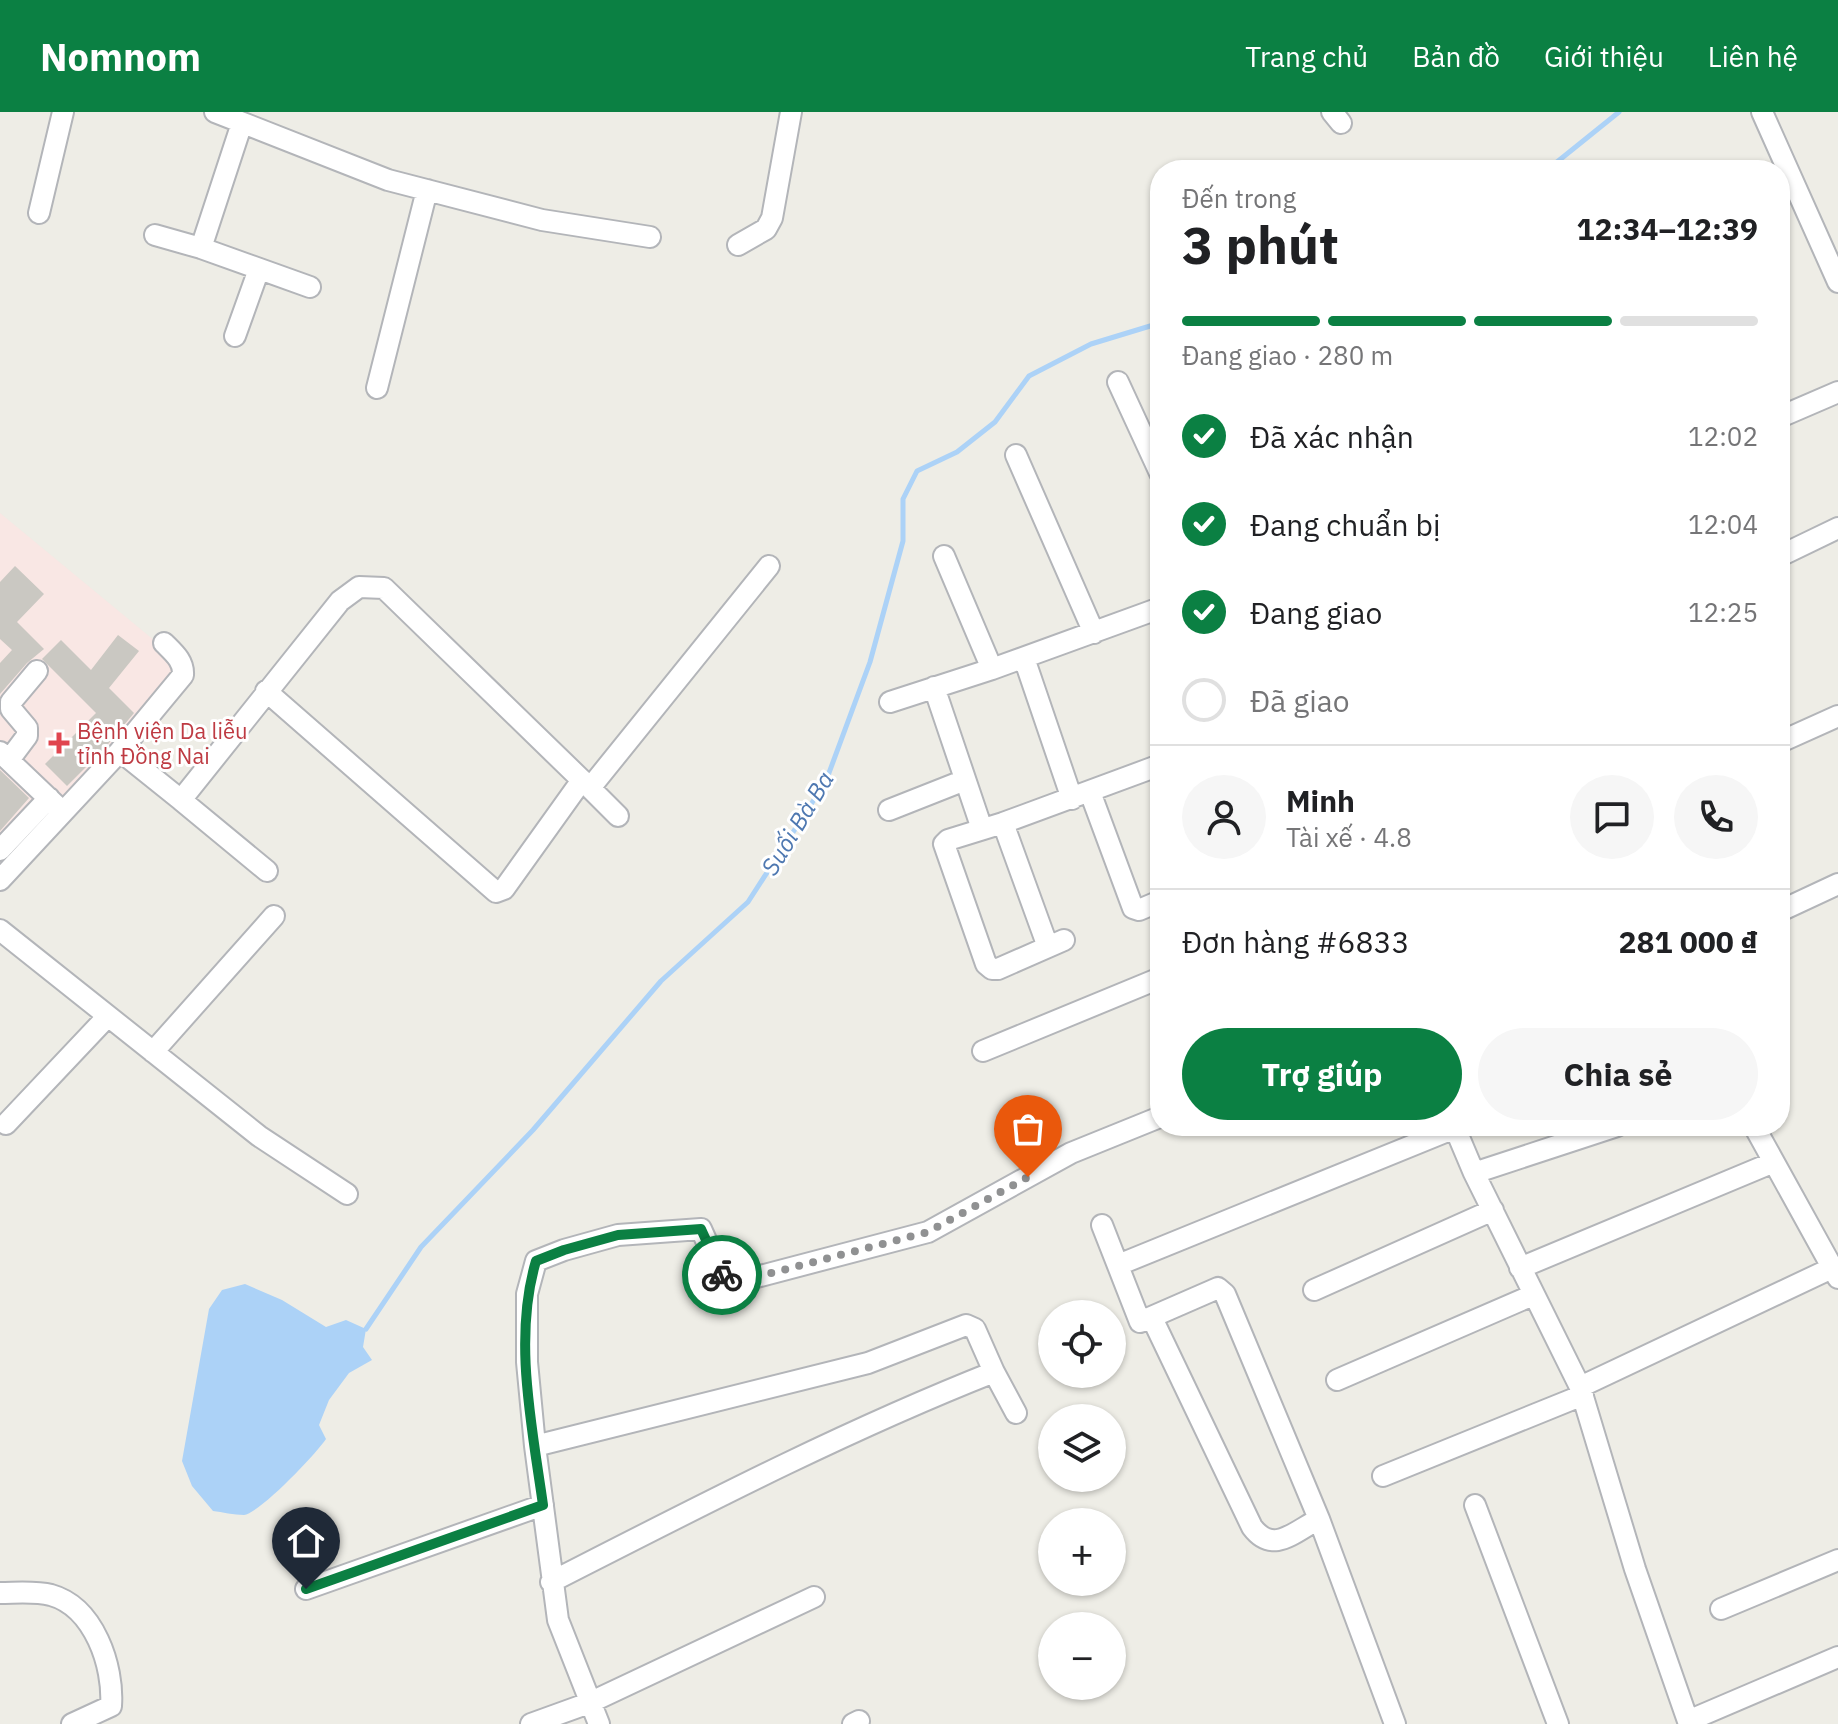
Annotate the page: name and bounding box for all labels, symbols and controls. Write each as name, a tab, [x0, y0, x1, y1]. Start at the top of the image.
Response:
text: Nomnom	[40, 32, 201, 81]
text: Trang chủ	[1245, 38, 1368, 75]
text: Bản đồ	[1412, 38, 1500, 75]
text: Giới thiệu	[1544, 38, 1664, 75]
text: Liên hệ	[1708, 38, 1798, 75]
text: Đến trong	[1182, 181, 1296, 215]
text: 12:34–12:39	[1577, 209, 1758, 248]
text: 3 phút	[1182, 211, 1339, 278]
text: Đang giao · 280 m	[1182, 338, 1393, 372]
icon: check	[1182, 414, 1226, 458]
text: Đã xác nhận	[1250, 417, 1414, 456]
text: 12:02	[1688, 419, 1758, 453]
icon: check	[1182, 502, 1226, 546]
text: Đang chuẩn bị	[1250, 505, 1440, 544]
text: 12:04	[1688, 507, 1758, 541]
icon: check	[1182, 590, 1226, 634]
text: Đang giao	[1250, 593, 1382, 632]
text: 12:25	[1688, 595, 1758, 629]
text: Đã giao	[1250, 681, 1349, 720]
place label: Bệnh viện Da liễu tỉnh Đồng Nai	[77, 716, 247, 770]
marker: Bệnh viện Da liễu tỉnh Đồng Nai	[48, 732, 70, 754]
water label: Suối Bà Ba	[753, 765, 841, 881]
button: person	[1182, 775, 1266, 859]
button: chat	[1570, 775, 1654, 859]
button: phone	[1674, 775, 1758, 859]
text: Minh	[1286, 781, 1355, 820]
text: Tài xế · 4.8	[1286, 820, 1412, 854]
text: Đơn hàng #6833	[1182, 922, 1410, 961]
text: 281 000 ₫	[1619, 922, 1758, 961]
button: Trợ giúp	[1182, 1028, 1462, 1120]
button: Chia sẻ	[1478, 1028, 1758, 1120]
pin	[994, 1095, 1062, 1177]
icon: bag	[1006, 1107, 1050, 1151]
courier	[682, 1235, 762, 1315]
icon: bike	[700, 1253, 744, 1297]
map controls	[1038, 1300, 1126, 1700]
button: locate	[1038, 1300, 1126, 1388]
button: layers	[1038, 1404, 1126, 1492]
pin	[272, 1507, 340, 1589]
button: +	[1038, 1508, 1126, 1596]
icon: home	[284, 1519, 328, 1563]
button: −	[1038, 1612, 1126, 1700]

